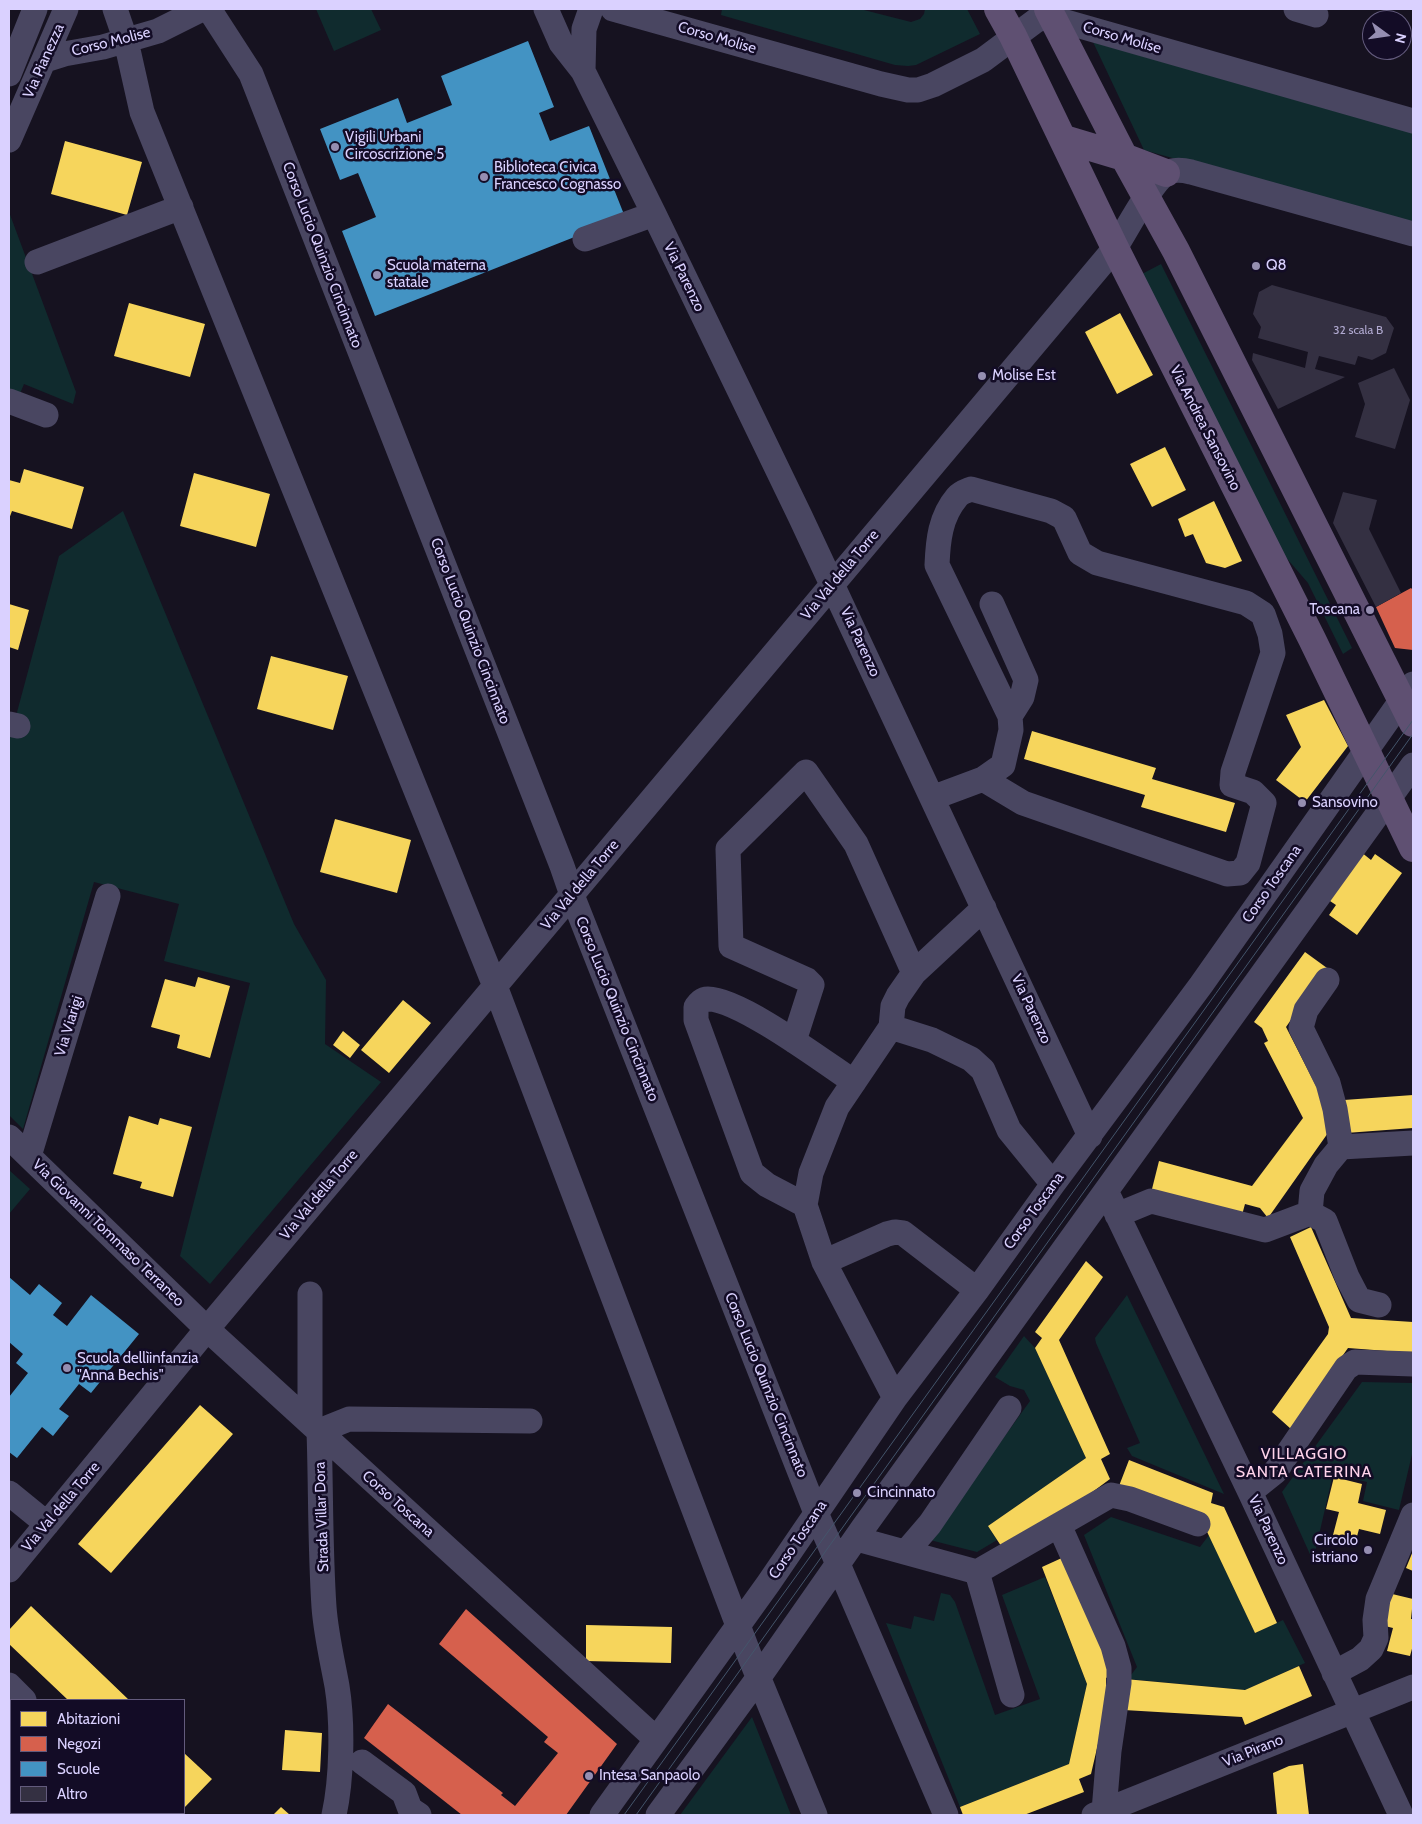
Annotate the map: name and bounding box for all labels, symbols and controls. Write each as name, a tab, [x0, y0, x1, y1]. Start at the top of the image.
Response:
north arrow	[1362, 10, 1412, 60]
street label: Corso Molise	[676, 18, 758, 58]
street label: Corso Molise	[1081, 18, 1163, 58]
street label: Via Pianezza	[20, 21, 68, 101]
street label: Corso Molise	[70, 24, 152, 60]
text: N	[1391, 31, 1411, 45]
place label: Vigili Urbani Circoscrizione 5	[345, 129, 444, 164]
marker: Vigili Urbani Circoscrizione 5	[329, 141, 341, 153]
street label: Corso Lucio Quinzio Cincinnato	[278, 159, 366, 351]
place label: Biblioteca Civica Francesco Cognasso	[494, 159, 621, 194]
marker: Biblioteca Civica Francesco Cognasso	[478, 171, 490, 183]
street label: Via Parenzo	[659, 239, 709, 315]
place label: Scuola materna statale	[387, 257, 486, 292]
place label: Q8	[1266, 257, 1287, 275]
marker: Q8	[1250, 260, 1262, 272]
marker: Scuola materna statale	[371, 269, 383, 281]
house number: 32 scala B	[1333, 323, 1383, 337]
street label: Via Andrea Sansovino	[1166, 362, 1244, 494]
place label: Molise Est	[992, 367, 1056, 385]
marker: Molise Est	[976, 370, 988, 382]
street label: Via Val della Torre	[797, 526, 883, 624]
street label: Corso Lucio Quinzio Cincinnato	[426, 535, 514, 727]
place label: Toscana	[1309, 601, 1360, 619]
street label: Via Parenzo	[836, 604, 884, 680]
marker: Toscana	[1364, 604, 1376, 616]
place label: Sansovino	[1312, 794, 1378, 812]
marker: Sansovino	[1296, 797, 1308, 809]
street label: Via Val della Torre	[537, 836, 623, 934]
street label: Corso Toscana	[1239, 842, 1305, 926]
street label: Corso Lucio Quinzio Cincinnato	[572, 914, 662, 1104]
street label: Via Parenzo	[1007, 971, 1055, 1047]
street label: Via Viarigi	[51, 993, 87, 1059]
street label: Via Val della Torre	[276, 1146, 362, 1244]
street label: Via Giovanni Tommaso Terraneo	[28, 1156, 188, 1310]
street label: Corso Toscana	[1000, 1169, 1068, 1253]
street label: Corso Lucio Quinzio Cincinnato	[721, 1290, 811, 1480]
place label: Scuola dellìinfanzia "Anna Bechis"	[77, 1350, 198, 1385]
marker: Scuola dellìinfanzia "Anna Bechis"	[61, 1362, 73, 1374]
district label: VILLAGGIO SANTA CATERINA	[1234, 1444, 1374, 1482]
street label: Via Val della Torre	[18, 1458, 104, 1556]
street label: Strada Villar Dora	[311, 1461, 333, 1573]
street label: Corso Toscana	[358, 1467, 438, 1541]
place label: Cincinnato	[867, 1484, 935, 1502]
marker: Cincinnato	[851, 1487, 863, 1499]
street label: Via Parenzo	[1244, 1492, 1292, 1568]
street label: Corso Toscana	[765, 1497, 831, 1583]
place label: Circolo istriano	[1312, 1532, 1358, 1567]
marker: Circolo istriano	[1362, 1544, 1374, 1556]
legend	[10, 1699, 185, 1814]
text: Abitazioni	[57, 1710, 120, 1728]
street label: Via Pirano	[1220, 1731, 1286, 1771]
text: Negozi	[57, 1735, 101, 1753]
text: Scuole	[57, 1760, 100, 1778]
place label: Intesa Sanpaolo	[599, 1767, 700, 1785]
marker: Intesa Sanpaolo	[583, 1770, 595, 1782]
text: Altro	[57, 1785, 87, 1803]

